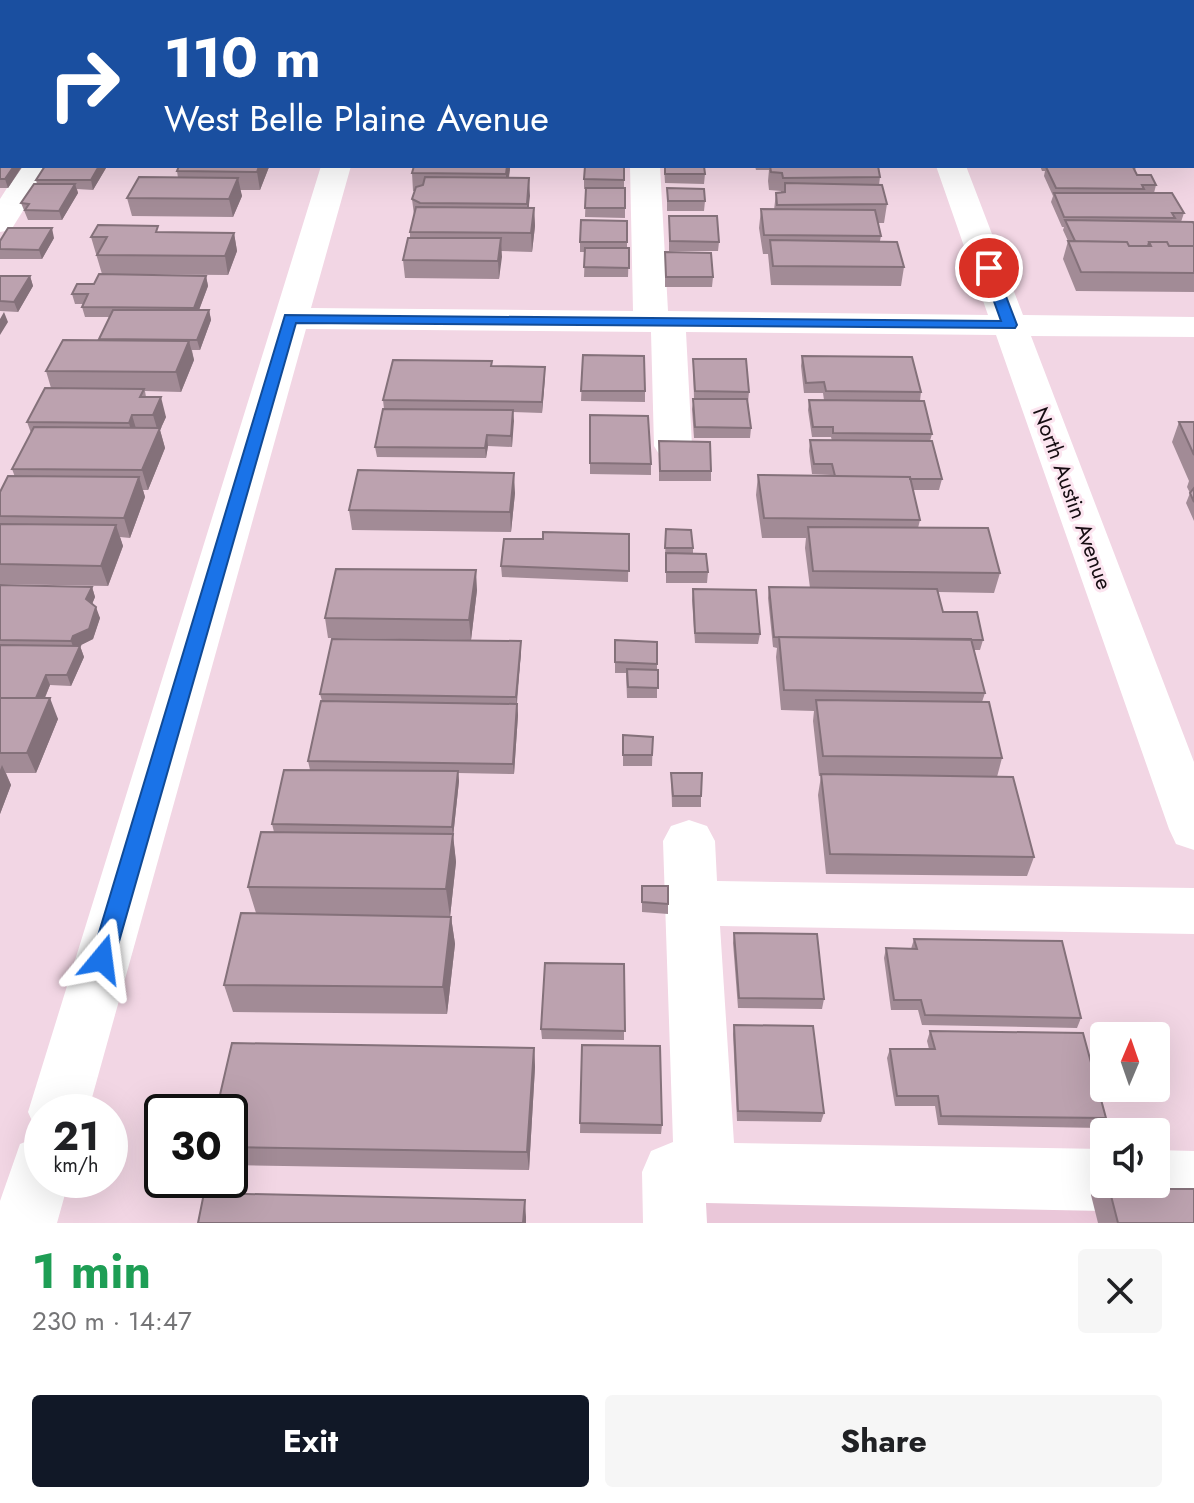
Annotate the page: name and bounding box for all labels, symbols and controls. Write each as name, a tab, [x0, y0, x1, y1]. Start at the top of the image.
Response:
text: 110 m	[164, 17, 321, 98]
icon: right	[32, 32, 136, 136]
text: West Belle Plaine Avenue	[164, 92, 549, 144]
pin	[955, 234, 1023, 302]
icon: arrive	[967, 246, 1011, 290]
street label: North Austin Avenue	[1025, 402, 1121, 594]
position arrow	[60, 917, 144, 1001]
north arrow	[1090, 1022, 1170, 1102]
map controls	[1090, 1022, 1170, 1198]
speed limit sign: 30	[144, 1094, 248, 1198]
text: 21	[53, 1107, 99, 1165]
button: sound	[1090, 1118, 1170, 1198]
text: km/h	[53, 1151, 99, 1180]
text: 1 min	[32, 1237, 151, 1306]
button: close	[1078, 1249, 1162, 1333]
text: 230 m · 14:47	[32, 1302, 192, 1340]
button: Exit	[32, 1395, 589, 1487]
button: Share	[605, 1395, 1162, 1487]

